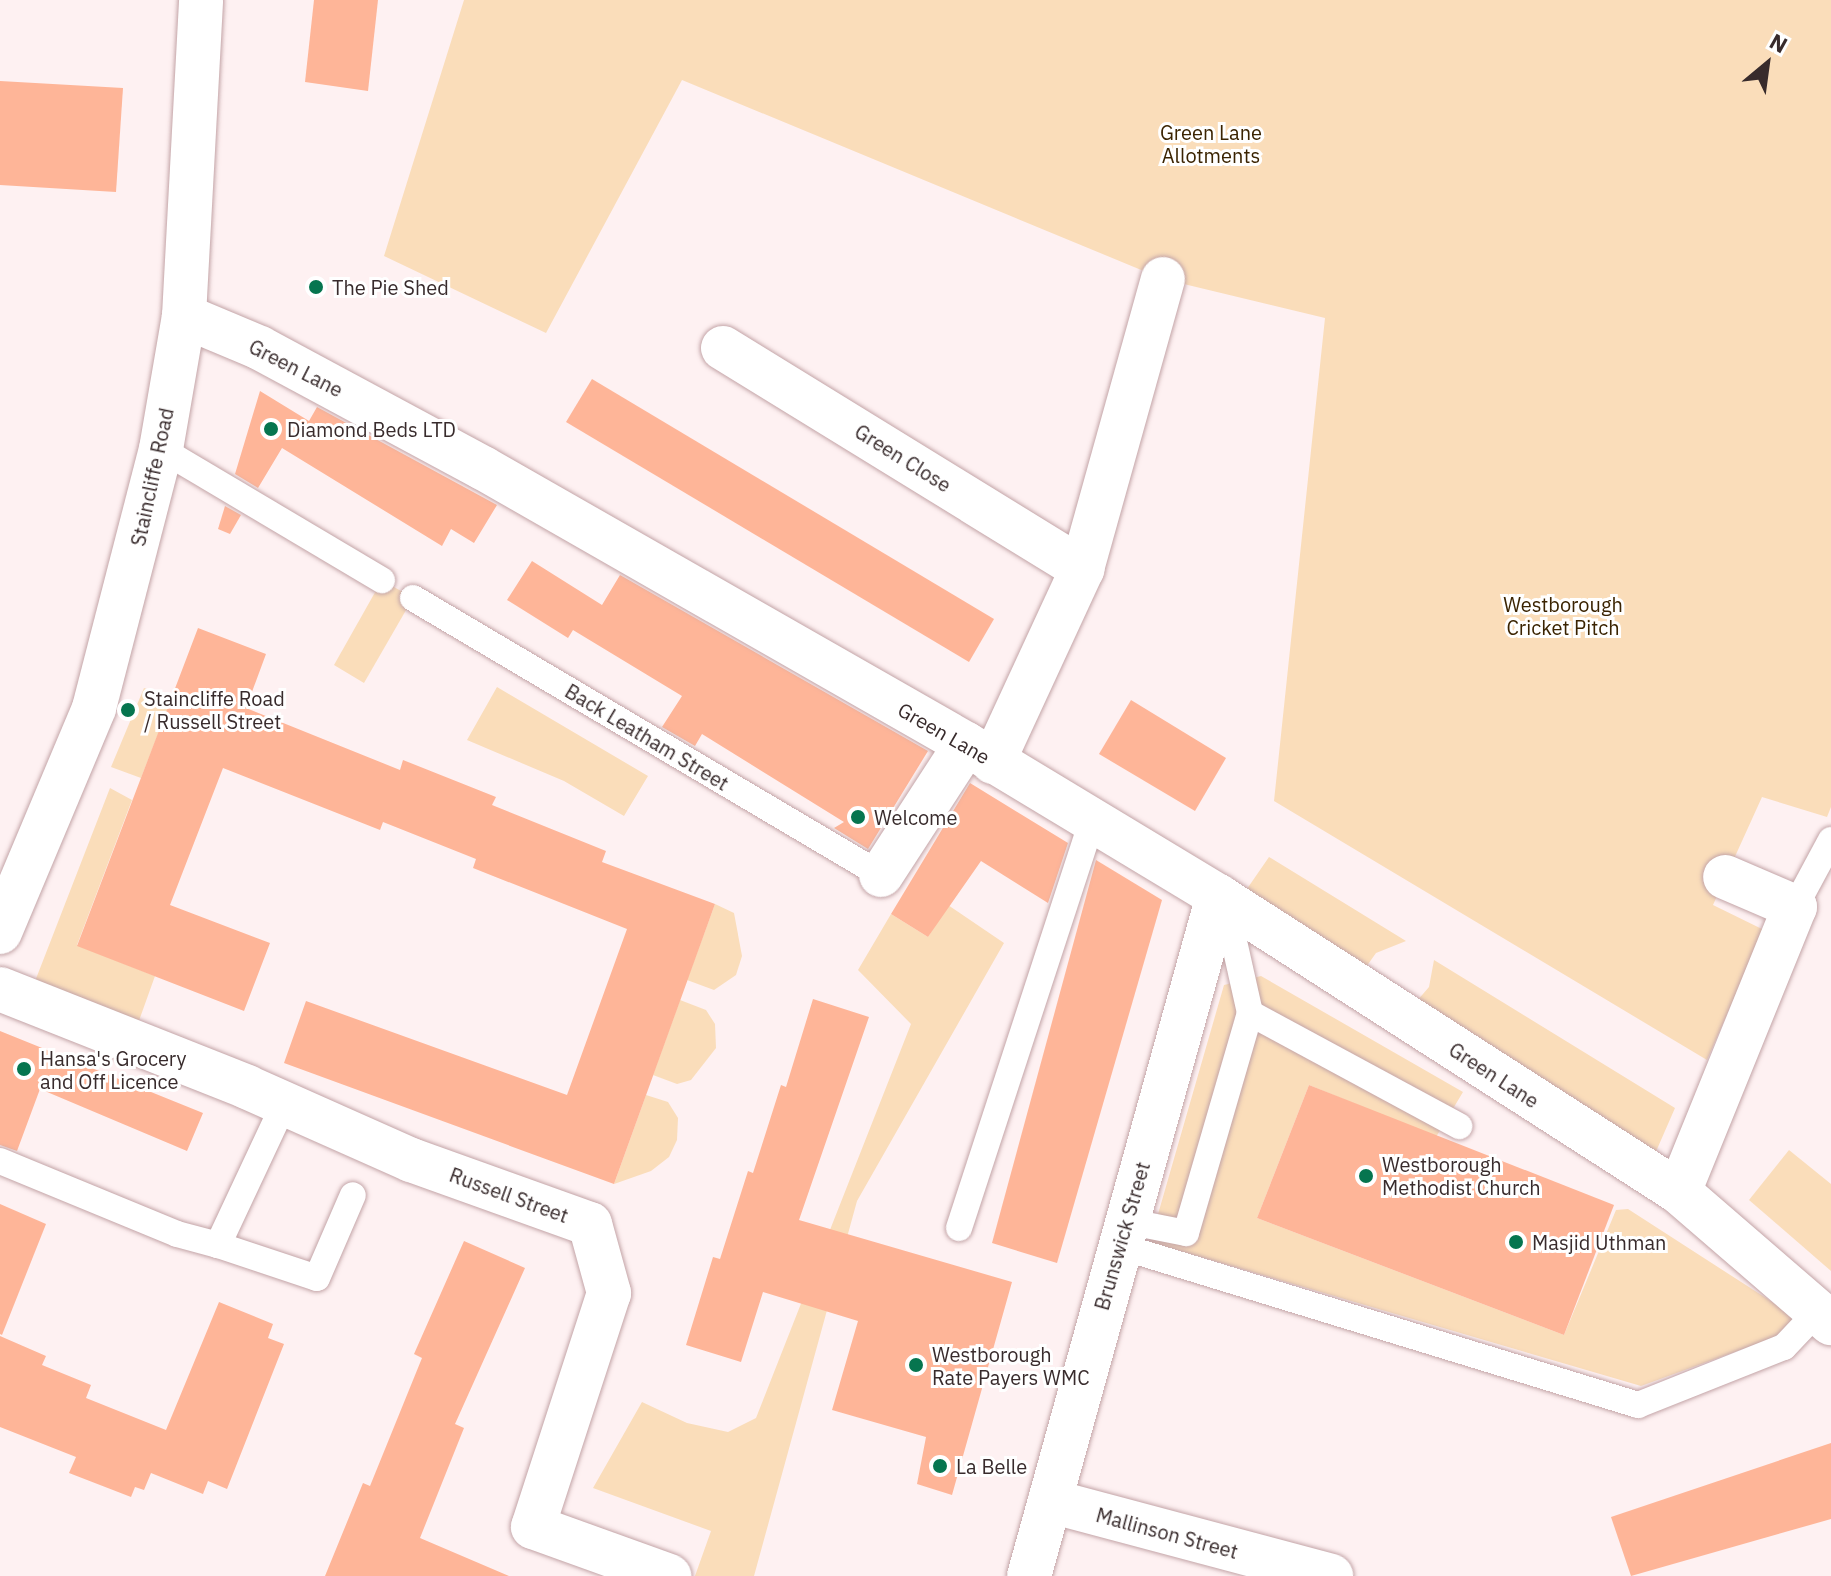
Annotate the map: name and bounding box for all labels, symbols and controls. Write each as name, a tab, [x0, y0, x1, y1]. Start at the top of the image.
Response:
north arrow	[1727, 24, 1807, 104]
text: N	[1765, 26, 1793, 59]
park label: Green Lane Allotments	[1160, 120, 1262, 167]
place label: The Pie Shed	[332, 275, 449, 299]
marker: The Pie Shed	[307, 278, 325, 296]
street label: Green Lane	[245, 334, 347, 402]
street label: Staincliffe Road	[126, 406, 178, 548]
place label: Diamond Beds LTD	[287, 417, 456, 441]
street label: Green Close	[850, 419, 956, 497]
marker: Diamond Beds LTD	[262, 420, 280, 438]
park label: Westborough Cricket Pitch	[1503, 592, 1623, 639]
street label: Back Leatham Street	[561, 679, 733, 795]
place label: Staincliffe Road / Russell Street	[144, 686, 285, 733]
street label: Green Lane	[894, 697, 994, 769]
marker: Staincliffe Road / Russell Street	[119, 701, 137, 719]
place label: Welcome	[874, 805, 958, 829]
marker: Welcome	[849, 808, 867, 826]
street label: Green Lane	[1445, 1037, 1543, 1113]
place label: Hansa's Grocery and Off Licence	[40, 1046, 186, 1093]
marker: Hansa's Grocery and Off Licence	[15, 1060, 33, 1078]
place label: Westborough Methodist Church	[1382, 1152, 1541, 1199]
street label: Brunswick Street	[1089, 1159, 1155, 1313]
street label: Russell Street	[446, 1162, 572, 1228]
marker: Westborough Methodist Church	[1357, 1167, 1375, 1185]
place label: Masjid Uthman	[1532, 1230, 1666, 1254]
marker: Masjid Uthman	[1507, 1233, 1525, 1251]
place label: Westborough Rate Payers WMC	[932, 1342, 1090, 1389]
marker: Westborough Rate Payers WMC	[907, 1356, 925, 1374]
place label: La Belle	[956, 1454, 1027, 1478]
marker: La Belle	[931, 1457, 949, 1475]
street label: Mallinson Street	[1093, 1503, 1241, 1563]

